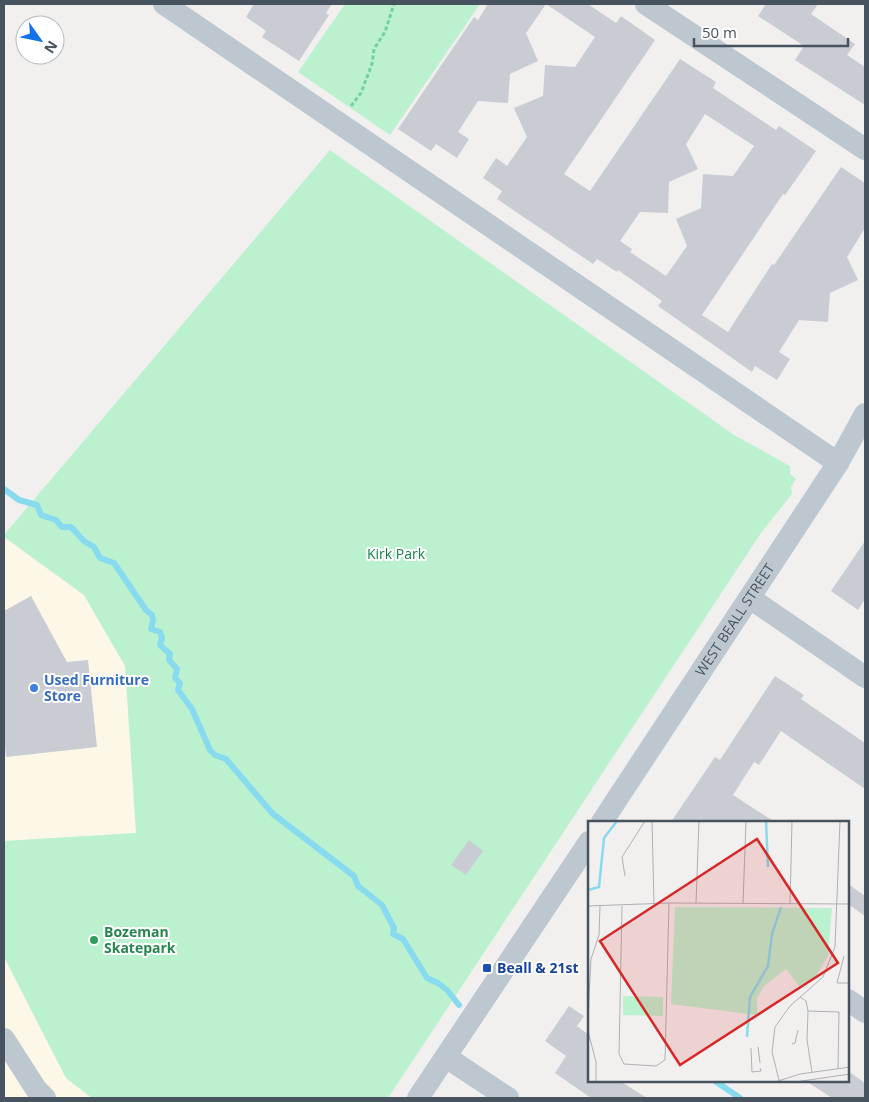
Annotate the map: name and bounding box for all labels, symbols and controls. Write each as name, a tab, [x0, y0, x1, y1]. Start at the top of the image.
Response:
north arrow	[15, 15, 65, 65]
scale bar	[694, 15, 848, 47]
text: 50 m	[702, 22, 737, 42]
text: N	[40, 37, 62, 57]
park label: Kirk Park	[367, 544, 426, 563]
street label: WEST BEALL STREET	[691, 559, 779, 679]
place label: Used Furniture Store	[44, 670, 149, 705]
marker: Used Furniture Store	[28, 682, 40, 694]
inset map	[588, 821, 849, 1082]
place label: Bozeman Skatepark	[104, 922, 176, 957]
marker: Bozeman Skatepark	[88, 934, 100, 946]
place label: Beall & 21st	[497, 958, 579, 977]
marker: Beall & 21st	[481, 962, 493, 974]

